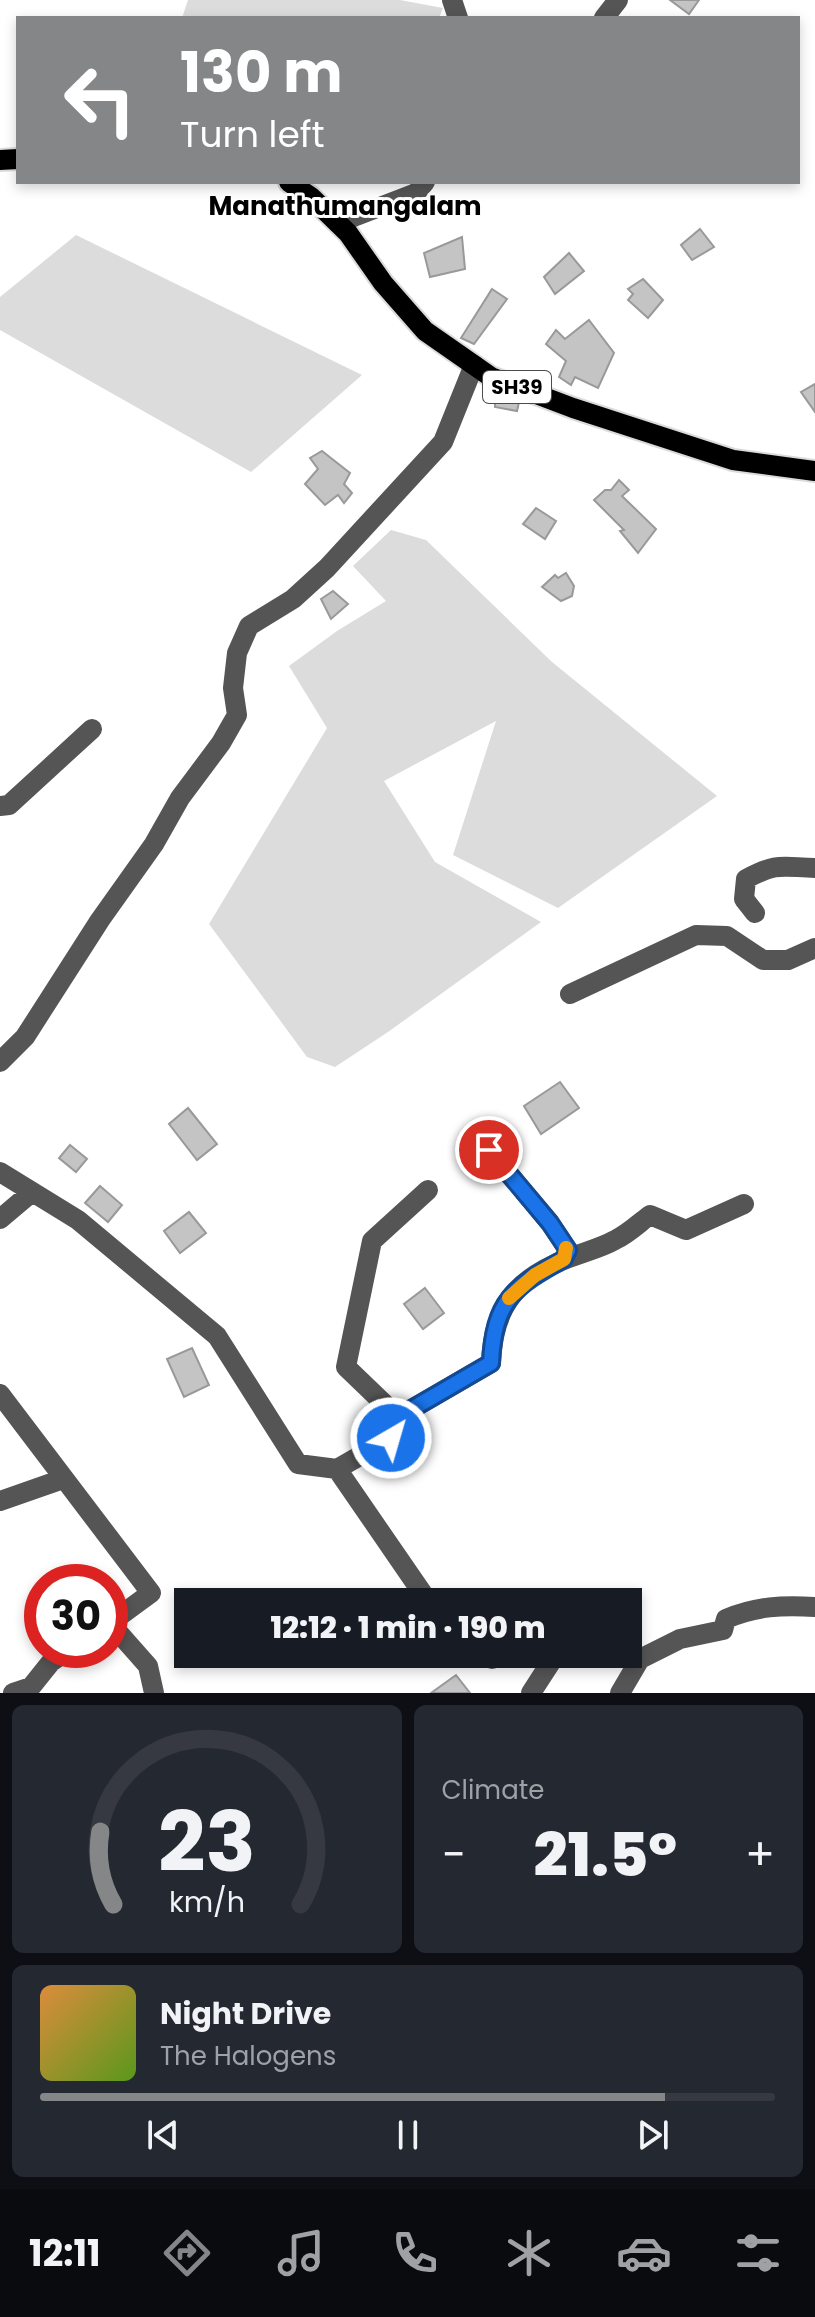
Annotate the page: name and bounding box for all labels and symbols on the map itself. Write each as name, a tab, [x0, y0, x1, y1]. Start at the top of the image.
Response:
district label: Manathumangalam	[208, 188, 482, 224]
road number: SH39	[483, 371, 551, 403]
pin	[455, 1116, 523, 1184]
position arrow	[349, 1396, 433, 1480]
speed limit sign: 30	[24, 1564, 128, 1668]

